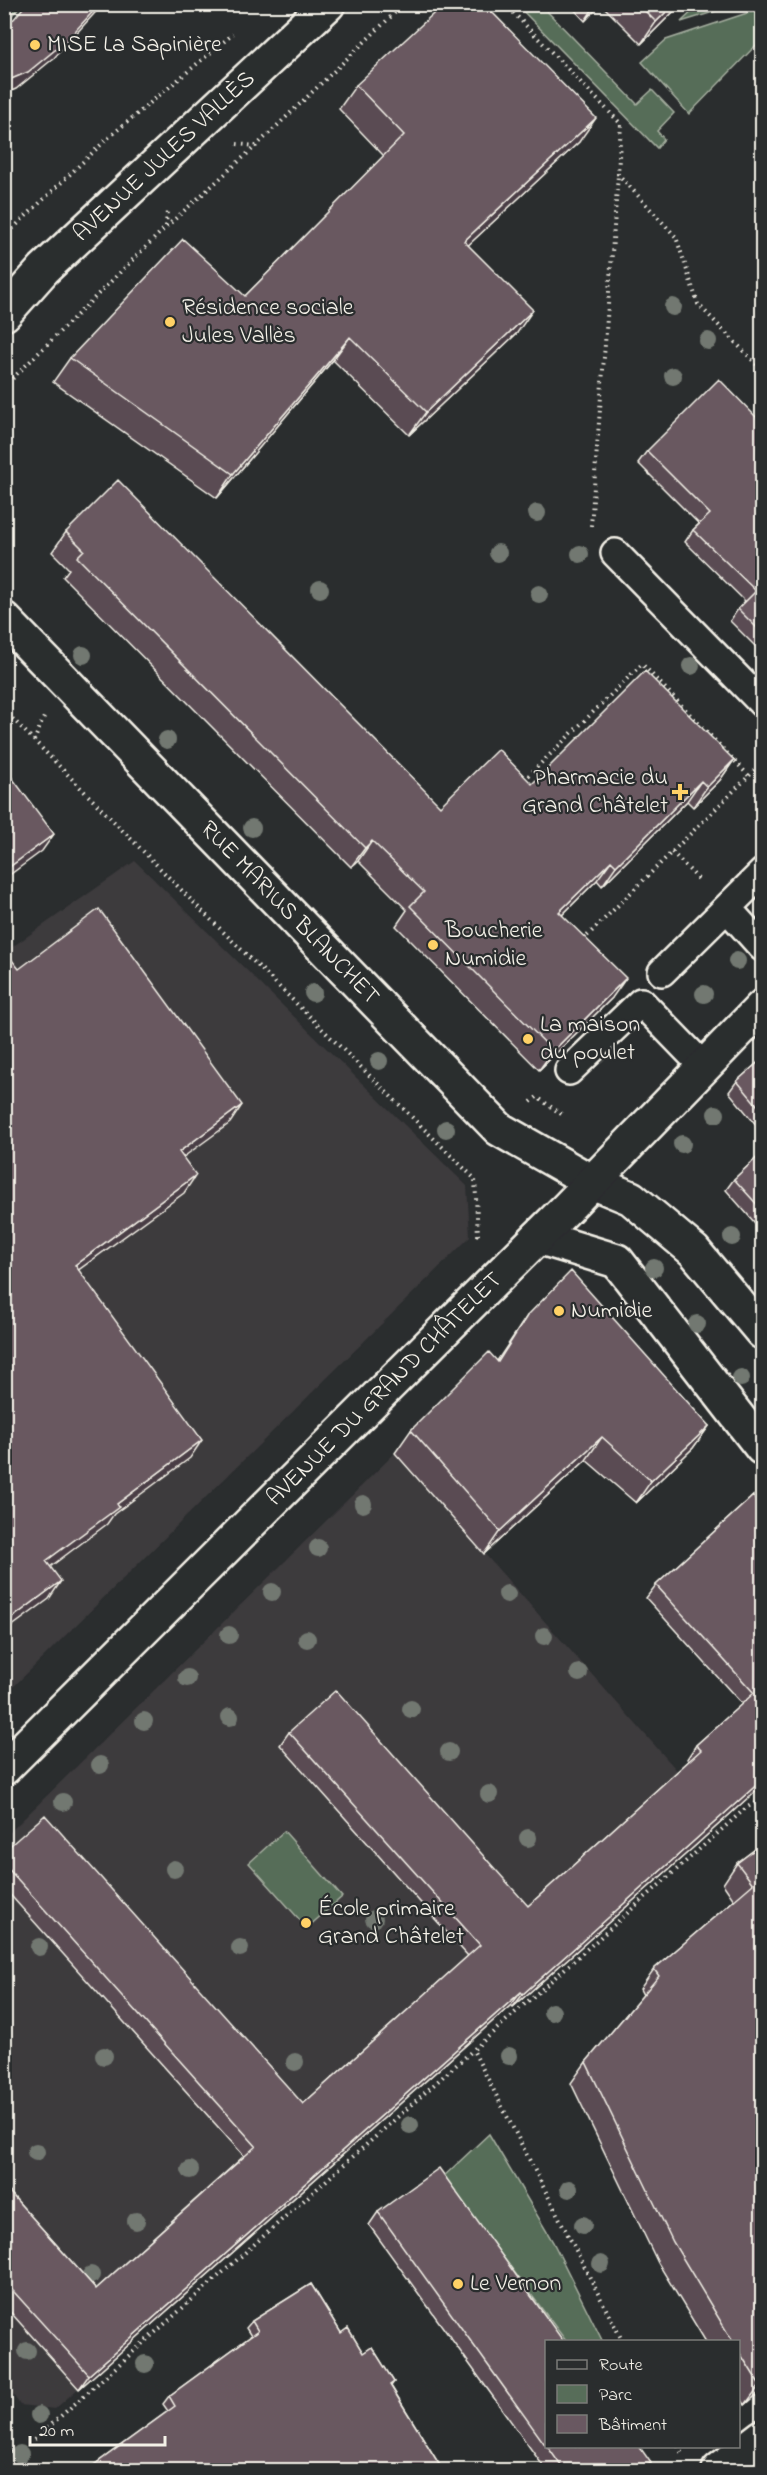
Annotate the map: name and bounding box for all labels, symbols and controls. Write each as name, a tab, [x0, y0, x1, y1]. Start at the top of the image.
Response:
place label: MISE La Sapinière	[47, 28, 222, 63]
marker: MISE La Sapinière	[28, 38, 42, 52]
street label: AVENUE JULES VALLÈS	[65, 63, 263, 251]
place label: Résidence sociale Jules Vallès	[182, 291, 354, 354]
marker: Résidence sociale Jules Vallès	[163, 315, 177, 329]
place label: Pharmacie du Grand Châtelet	[522, 761, 668, 824]
marker: Pharmacie du Grand Châtelet	[673, 785, 687, 799]
street label: RUE MARIUS BLANCHET	[192, 813, 388, 1014]
place label: Boucherie Numidie	[444, 914, 543, 977]
marker: Boucherie Numidie	[426, 938, 440, 952]
place label: La maison du poulet	[540, 1008, 640, 1071]
marker: La maison du poulet	[521, 1032, 535, 1046]
street label: AVENUE DU GRAND CHÂTELET	[259, 1264, 511, 1515]
place label: Numidie	[571, 1294, 653, 1329]
marker: Numidie	[552, 1304, 566, 1318]
place label: École primaire Grand Châtelet	[318, 1892, 464, 1955]
marker: École primaire Grand Châtelet	[299, 1916, 313, 1930]
place label: Le Vernon	[470, 2267, 561, 2302]
marker: Le Vernon	[451, 2277, 465, 2291]
legend	[545, 2340, 740, 2448]
text: Route	[599, 2353, 644, 2379]
text: Parc	[599, 2383, 632, 2409]
scale bar	[30, 2409, 165, 2447]
text: Bâtiment	[598, 2413, 667, 2439]
text: 20 m	[39, 2419, 74, 2445]

